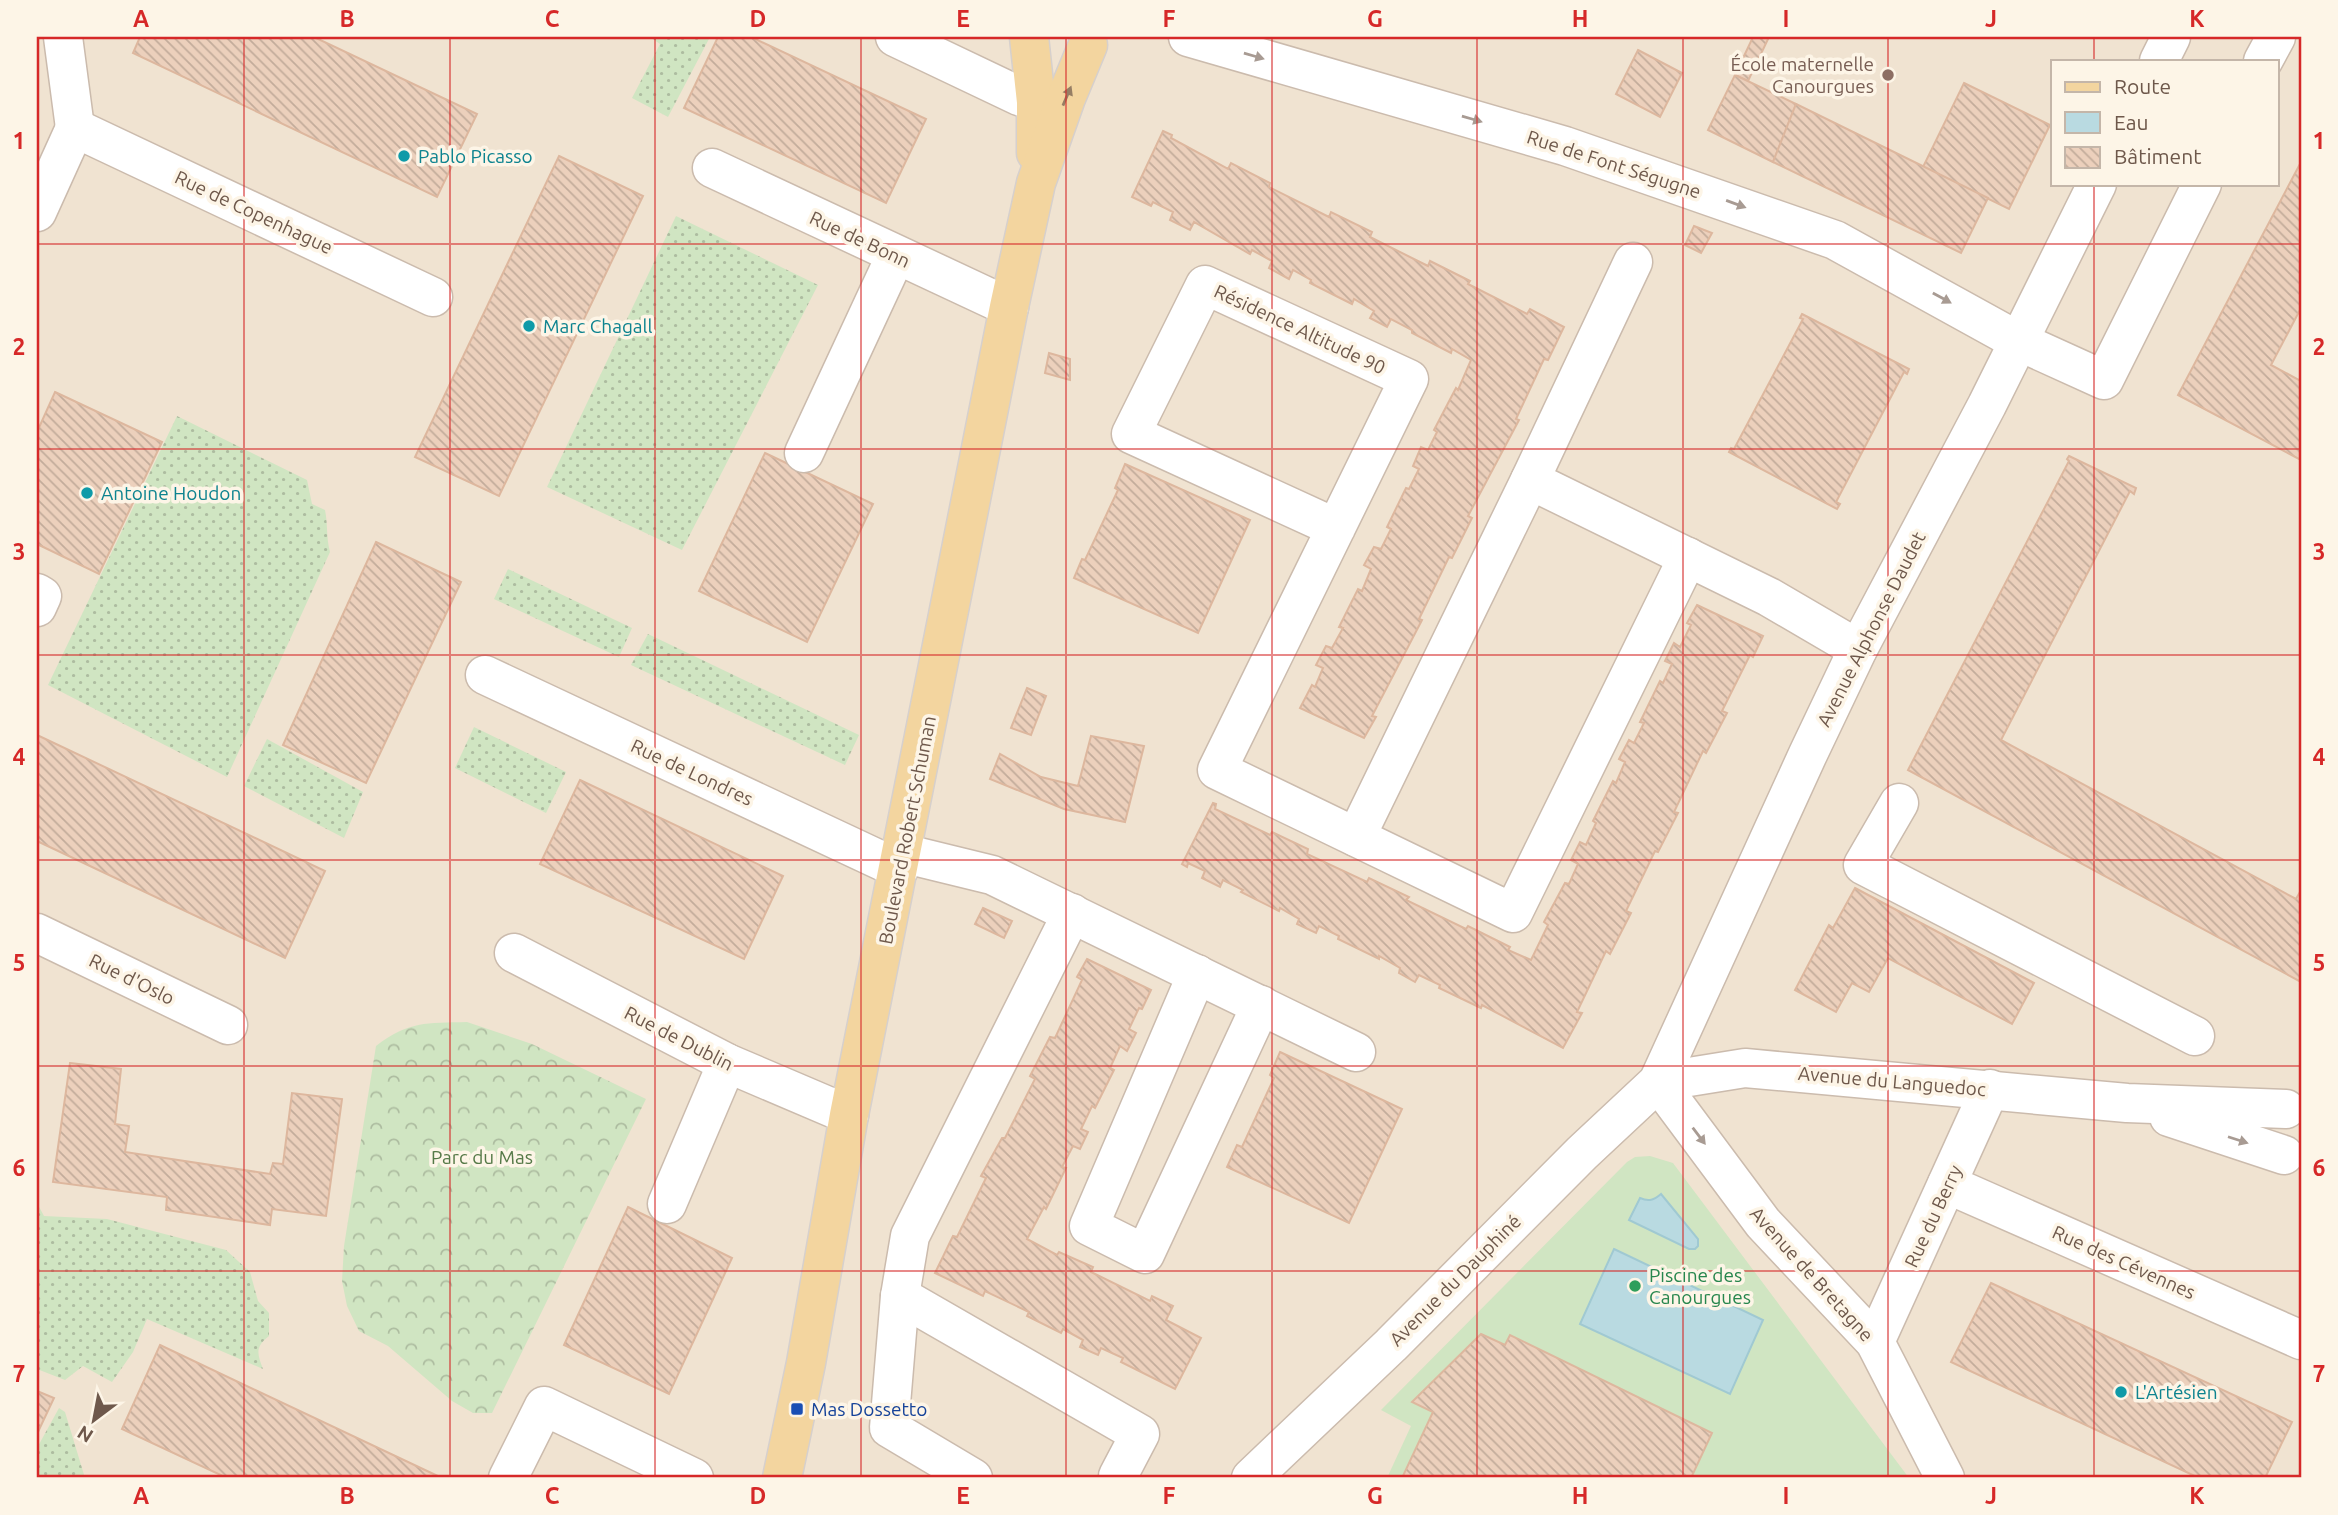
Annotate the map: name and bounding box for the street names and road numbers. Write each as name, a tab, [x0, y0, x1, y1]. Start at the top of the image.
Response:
street label: Rue de Font Ségugne	[1524, 125, 1704, 203]
street label: Rue de Copenhague	[172, 166, 336, 258]
street label: Rue de Bonn	[806, 206, 914, 272]
street label: Résidence Altitude 90	[1211, 280, 1389, 378]
street label: Avenue Alphonse Daudet	[1812, 527, 1930, 730]
street label: Boulevard Robert Schuman	[874, 714, 940, 946]
street label: Rue de Londres	[627, 734, 757, 810]
street label: Rue d'Oslo	[86, 949, 178, 1009]
street label: Rue de Dublin	[621, 1001, 737, 1075]
street label: Avenue du Languedoc	[1797, 1062, 1987, 1100]
street label: Rue du Berry	[1900, 1161, 1966, 1271]
street label: Avenue de Bretagne	[1746, 1202, 1878, 1346]
street label: Avenue du Dauphiné	[1385, 1210, 1525, 1350]
street label: Rue des Cévennes	[2049, 1221, 2199, 1303]

